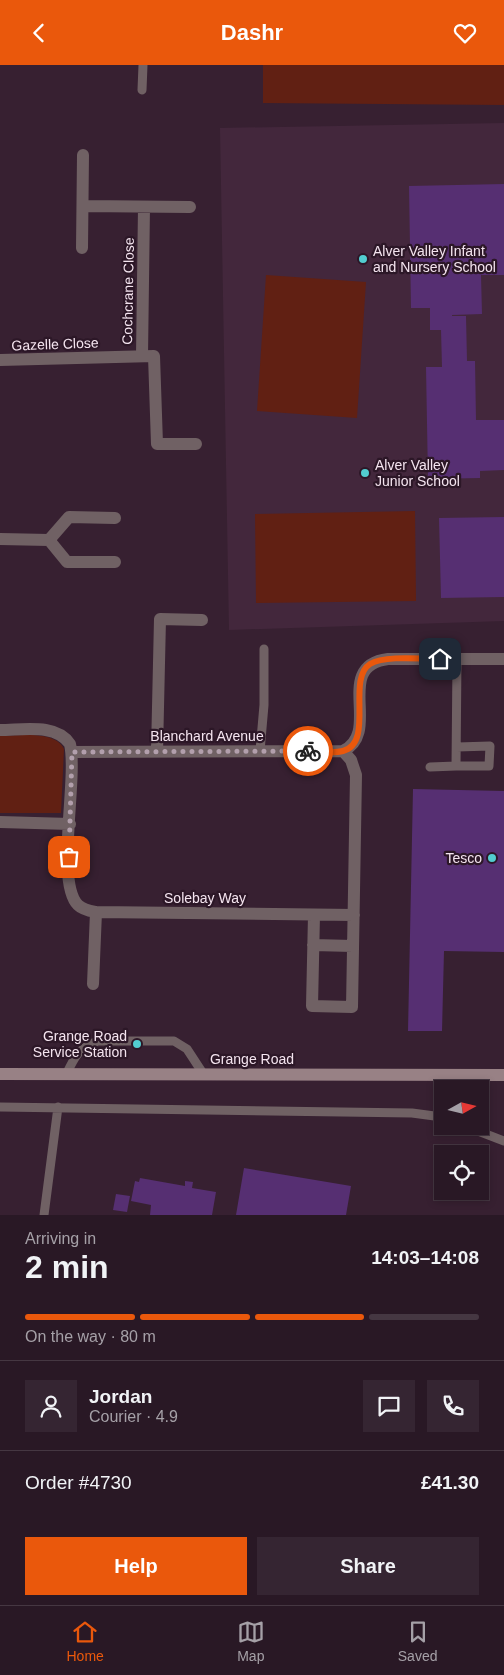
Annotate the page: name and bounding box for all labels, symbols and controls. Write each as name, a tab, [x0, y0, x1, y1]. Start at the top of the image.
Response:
icon: back	[25, 19, 53, 47]
icon: heart	[451, 19, 479, 47]
text: Dashr	[221, 20, 283, 45]
street label: Cochcrane Close	[119, 237, 137, 345]
place label: Alver Valley Infant and Nursery School	[373, 243, 496, 275]
marker: Alver Valley Infant and Nursery School	[357, 253, 369, 265]
street label: Gazelle Close	[11, 334, 99, 354]
place label: Alver Valley Junior School	[375, 457, 460, 489]
marker: Alver Valley Junior School	[359, 467, 371, 479]
pin	[419, 638, 461, 680]
icon: home	[426, 645, 454, 673]
courier	[283, 726, 333, 776]
street label: Blanchard Avenue	[150, 728, 264, 744]
icon: bike	[294, 737, 322, 765]
pin	[48, 836, 90, 878]
icon: bag	[55, 843, 83, 871]
place label: Tesco	[445, 850, 482, 866]
marker: Tesco	[486, 852, 498, 864]
street label: Solebay Way	[164, 890, 246, 906]
place label: Grange Road Service Station	[33, 1028, 127, 1060]
marker: Grange Road Service Station	[131, 1038, 143, 1050]
street label: Grange Road	[210, 1051, 294, 1067]
north arrow	[434, 1080, 489, 1135]
map controls	[434, 1080, 489, 1200]
button: locate	[434, 1145, 489, 1200]
text: Arriving in	[25, 1230, 96, 1247]
text: 14:03–14:08	[371, 1247, 479, 1268]
text: 2 min	[25, 1249, 109, 1285]
text: On the way · 80 m	[25, 1328, 156, 1345]
button: person	[25, 1380, 77, 1432]
button: chat	[363, 1380, 415, 1432]
button: phone	[427, 1380, 479, 1432]
text: Jordan	[89, 1386, 152, 1407]
text: Courier · 4.9	[89, 1408, 178, 1425]
text: Order #4730	[25, 1472, 132, 1493]
text: £41.30	[421, 1472, 479, 1493]
button: Help	[25, 1537, 247, 1595]
button: Share	[257, 1537, 479, 1595]
tab: Home	[66, 1618, 104, 1664]
tab: Map	[237, 1618, 265, 1664]
tab: Saved	[398, 1618, 437, 1664]

